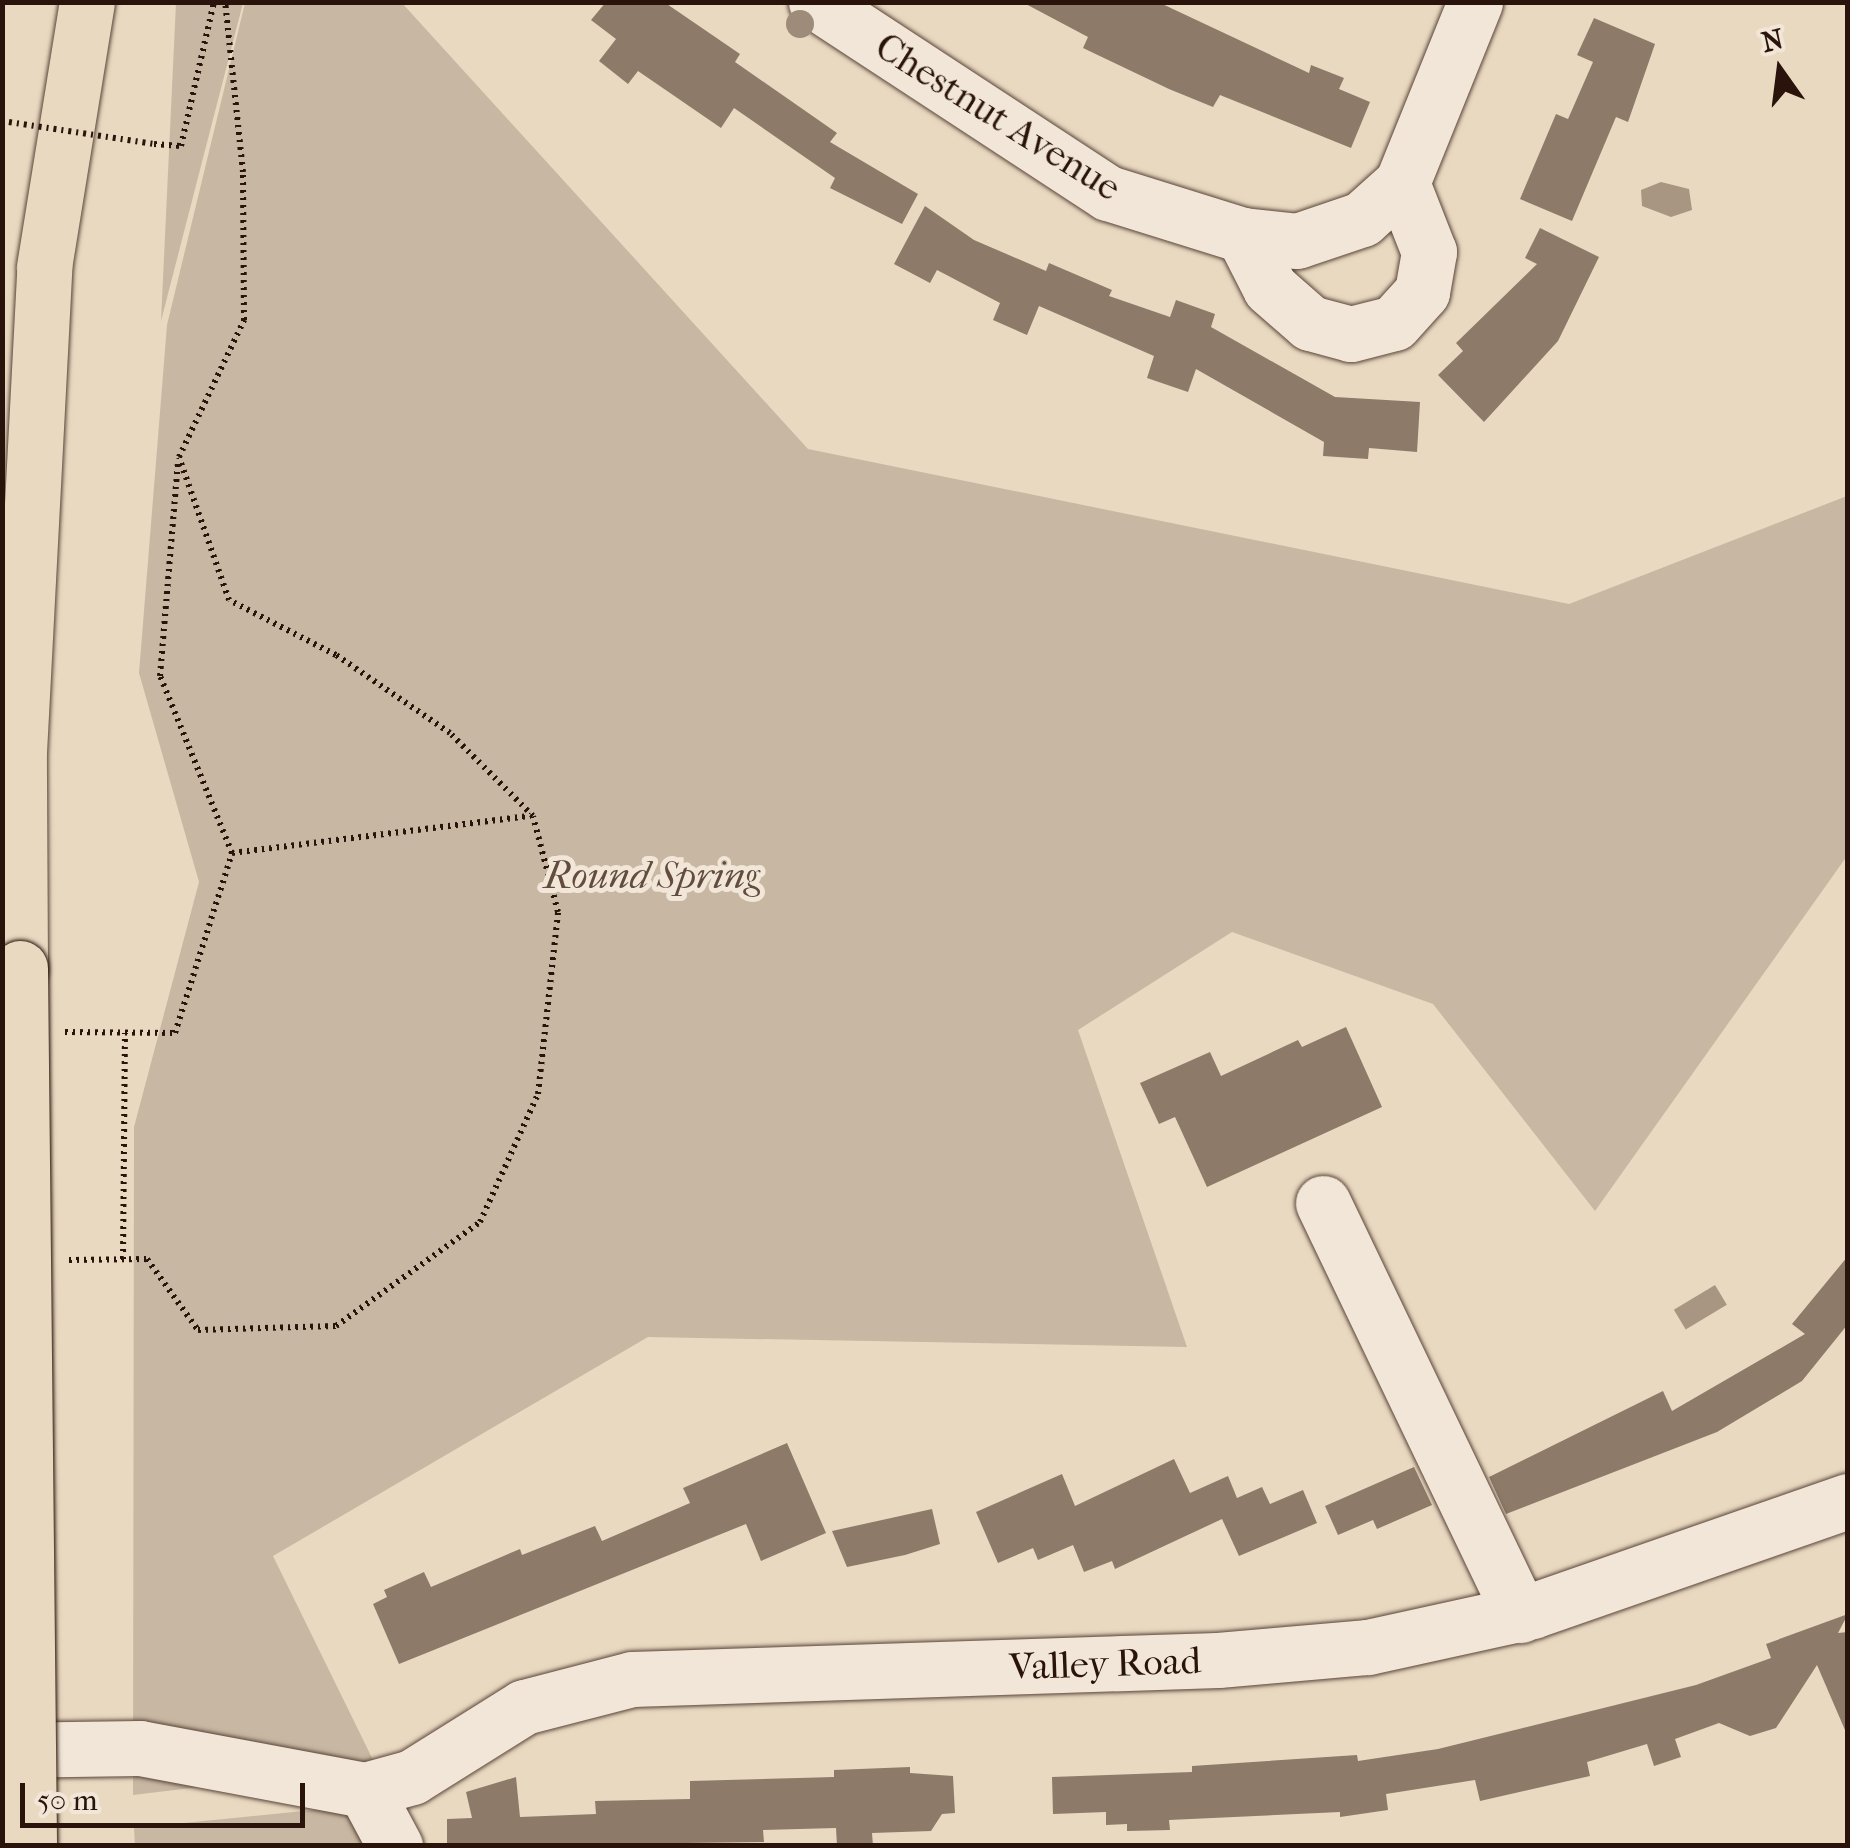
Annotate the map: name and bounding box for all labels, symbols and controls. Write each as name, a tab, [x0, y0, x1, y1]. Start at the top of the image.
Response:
north arrow	[1730, 20, 1830, 120]
text: N	[1758, 22, 1787, 59]
street label: Chestnut Avenue	[867, 23, 1129, 211]
park label: Round Spring	[544, 853, 760, 899]
street label: Valley Road	[1008, 1638, 1202, 1690]
scale bar	[25, 1763, 310, 1825]
text: 50 m	[37, 1783, 98, 1818]

